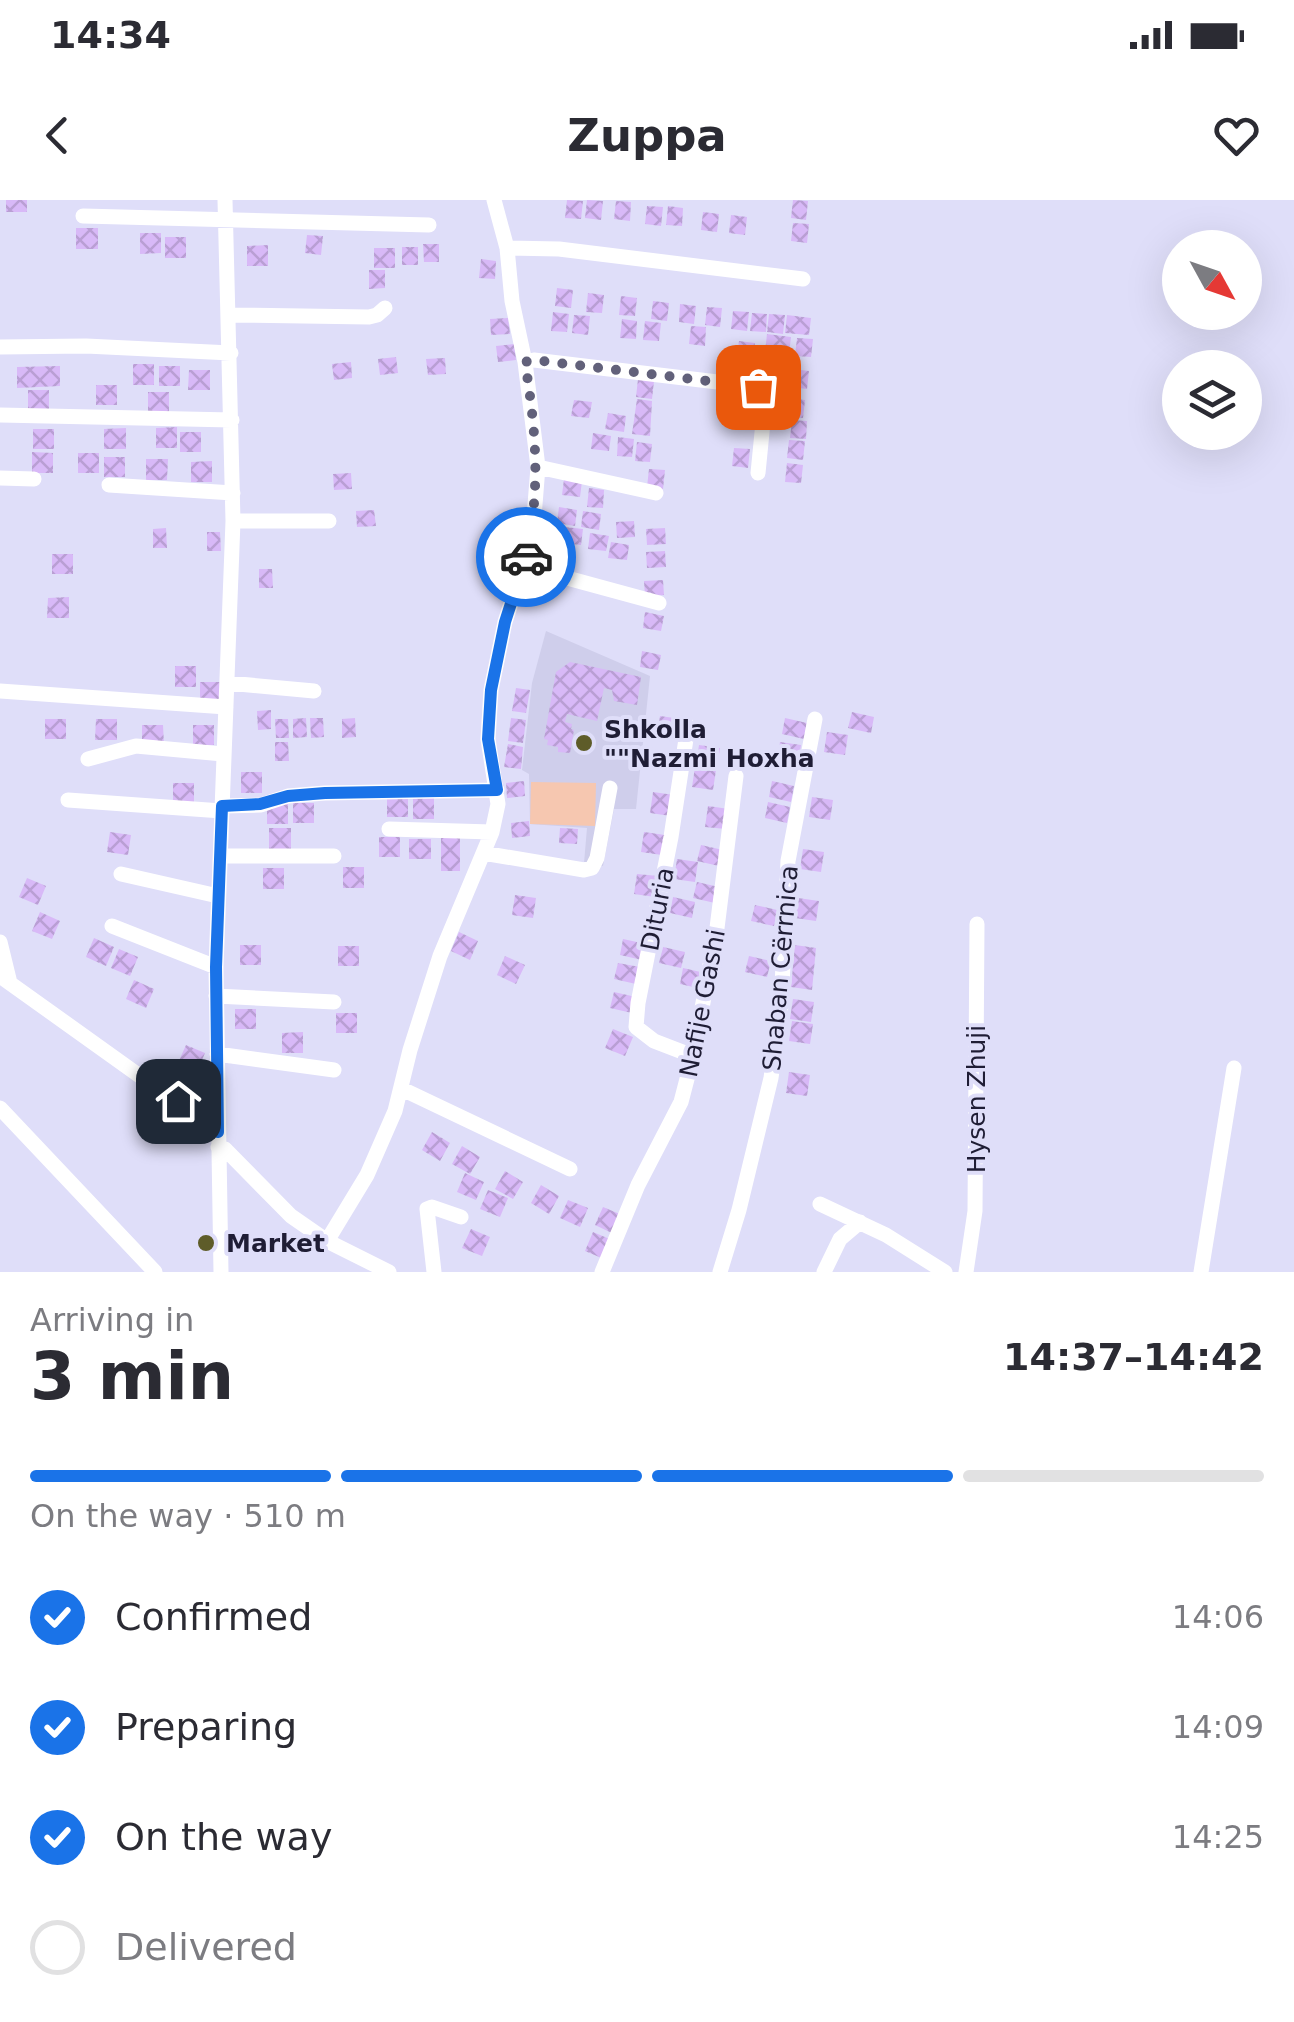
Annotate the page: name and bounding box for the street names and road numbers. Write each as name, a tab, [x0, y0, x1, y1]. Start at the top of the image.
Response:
street label: Shaban Cërrnica	[757, 864, 804, 1072]
street label: Dituria	[635, 865, 680, 953]
street label: Nafije Gashi	[674, 926, 731, 1080]
street label: Hysen Zhuji	[962, 1025, 991, 1173]

